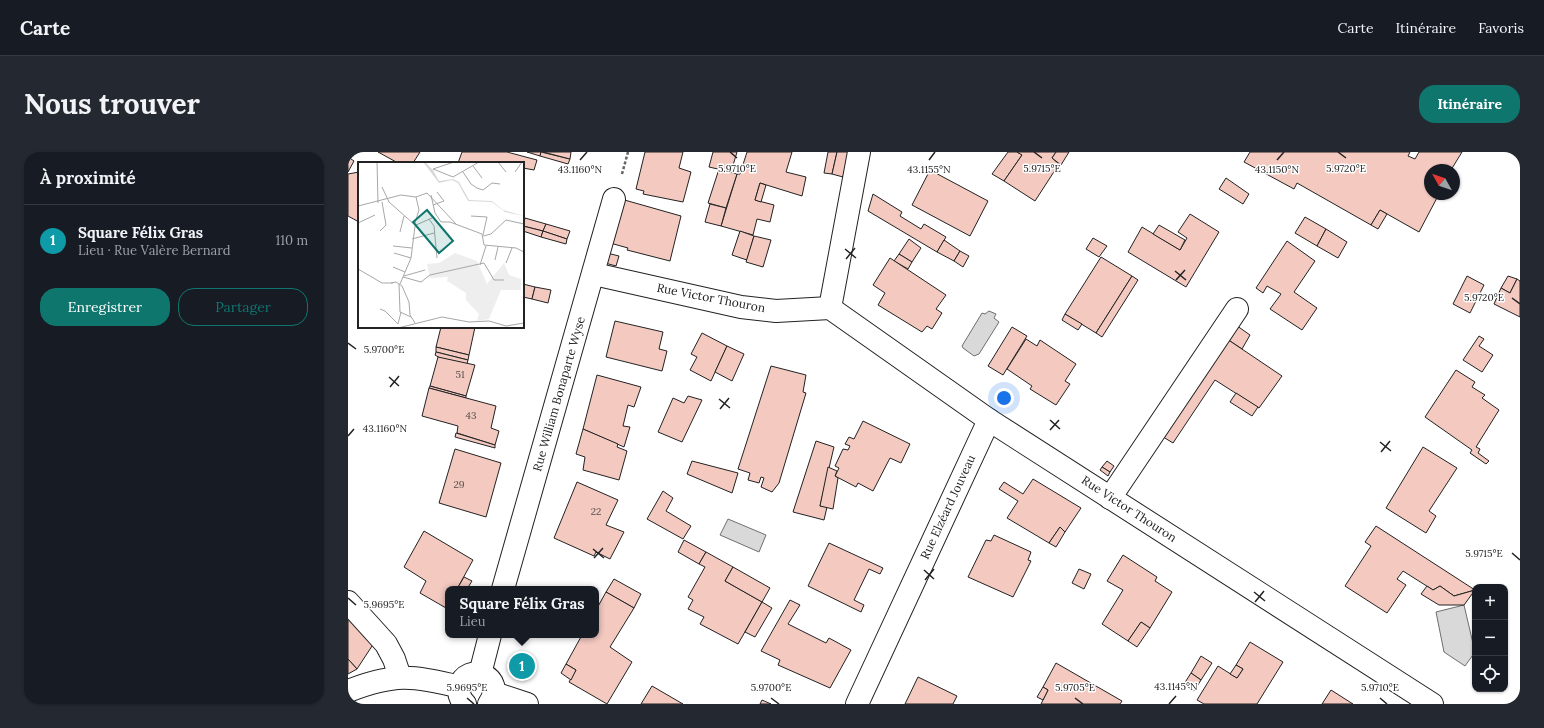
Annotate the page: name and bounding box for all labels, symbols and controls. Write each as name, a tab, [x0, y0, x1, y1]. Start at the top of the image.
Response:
text: Carte	[20, 16, 70, 40]
text: Carte	[1337, 19, 1374, 37]
text: Itinéraire	[1396, 19, 1456, 37]
text: Favoris	[1478, 19, 1524, 37]
button: Itinéraire	[1419, 85, 1520, 123]
text: Nous trouver	[24, 86, 200, 122]
inset map	[358, 162, 524, 328]
text: 5.9710°E	[718, 162, 756, 175]
text: 5.9715°E	[1023, 162, 1061, 175]
text: 5.9720°E	[1326, 162, 1366, 175]
text: 43.1160°N	[558, 163, 603, 176]
text: 43.1155°N	[907, 163, 951, 176]
text: 43.1150°N	[1255, 163, 1299, 176]
north arrow	[1424, 164, 1460, 200]
text: À proximité	[40, 167, 136, 189]
text: Square Félix Gras	[78, 223, 203, 242]
text: 1	[50, 232, 56, 249]
text: 110 m	[275, 232, 308, 249]
text: Lieu · Rue Valère Bernard	[78, 242, 231, 259]
street label: Rue Victor Thouron	[656, 280, 767, 315]
button: Enregistrer	[40, 288, 170, 326]
button: Partager	[178, 288, 308, 326]
text: 5.9720°E	[1464, 291, 1504, 304]
street label: Rue William Bonaparte Wyse	[529, 314, 588, 473]
text: 5.9700°E	[364, 343, 404, 356]
house number: 51	[455, 368, 465, 381]
your location	[994, 388, 1014, 408]
house number: 43	[466, 409, 477, 422]
text: 43.1160°N	[363, 422, 408, 435]
street label: Rue Elzéard Jouveau	[917, 452, 978, 561]
street label: Rue Victor Thouron	[1079, 472, 1180, 545]
house number: 29	[453, 478, 465, 491]
house number: 22	[591, 505, 601, 518]
text: 5.9715°E	[1465, 547, 1503, 560]
map controls	[1472, 584, 1508, 692]
button: +	[1472, 584, 1508, 620]
popup	[445, 586, 599, 638]
text: Square Félix Gras	[459, 594, 585, 613]
text: 5.9695°E	[364, 598, 404, 611]
text: Lieu	[459, 613, 485, 630]
button: −	[1472, 620, 1508, 656]
pin: 1	[509, 651, 535, 681]
button: locate	[1472, 656, 1508, 692]
text: 43.1145°N	[1154, 680, 1198, 693]
text: 5.9695°E	[447, 681, 487, 694]
text: 5.9700°E	[751, 681, 791, 694]
text: 5.9705°E	[1055, 681, 1095, 694]
text: 5.9710°E	[1361, 681, 1399, 694]

